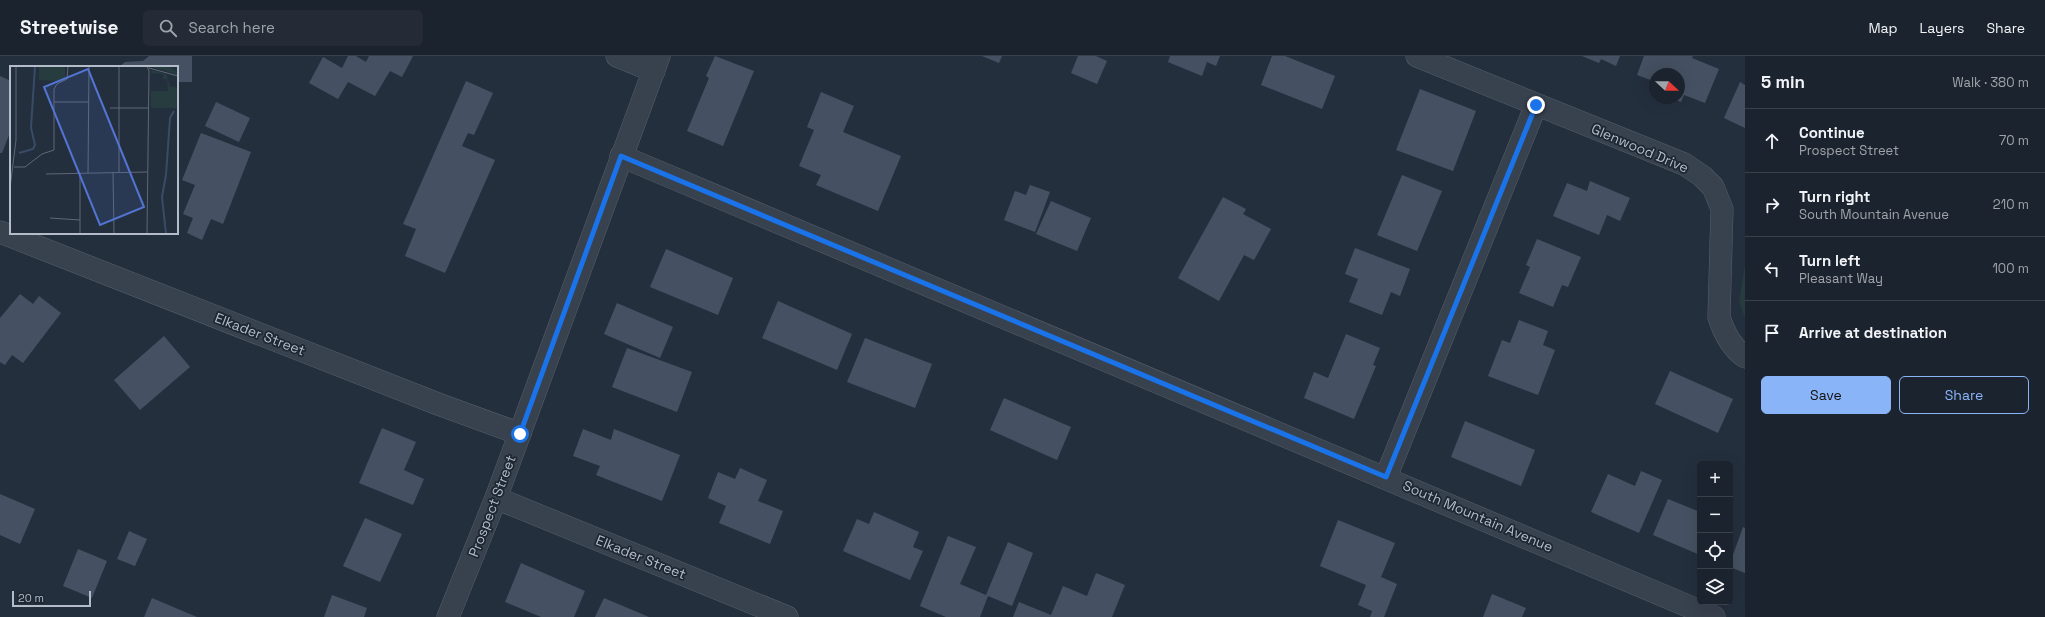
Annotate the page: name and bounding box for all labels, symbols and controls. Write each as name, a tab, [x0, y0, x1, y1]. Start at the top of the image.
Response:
search box	[143, 10, 423, 46]
text: Streetwise	[20, 15, 119, 40]
icon: search	[157, 17, 179, 39]
text: Search here	[189, 18, 275, 37]
text: Map	[1868, 19, 1898, 37]
text: Layers	[1920, 19, 1964, 37]
text: Share	[1986, 19, 2025, 37]
inset map	[10, 66, 178, 234]
north arrow	[1649, 68, 1685, 104]
text: 5 min	[1761, 71, 1805, 93]
text: Walk · 380 m	[1952, 74, 2029, 91]
route end	[1527, 96, 1545, 114]
street label: Glenwood Drive	[1589, 119, 1691, 177]
text: Continue	[1799, 123, 1865, 142]
icon: ahead	[1761, 130, 1783, 152]
text: 70 m	[1999, 132, 2029, 149]
text: Prospect Street	[1799, 142, 1899, 159]
text: Turn right	[1799, 187, 1870, 206]
icon: right	[1761, 194, 1783, 216]
text: 210 m	[1993, 196, 2029, 213]
text: South Mountain Avenue	[1799, 206, 1949, 223]
text: Turn left	[1799, 251, 1861, 270]
icon: left	[1761, 258, 1783, 280]
text: 100 m	[1992, 260, 2029, 277]
text: Pleasant Way	[1799, 270, 1883, 287]
street label: Elkader Street	[212, 308, 308, 360]
icon: arrive	[1761, 322, 1783, 344]
text: Arrive at destination	[1799, 323, 1947, 342]
button: Save	[1761, 376, 1891, 414]
button: Share	[1899, 376, 2029, 414]
route start	[511, 425, 529, 443]
street label: Prospect Street	[464, 452, 520, 560]
map controls	[1697, 461, 1733, 605]
button: +	[1697, 461, 1733, 497]
street label: South Mountain Avenue	[1400, 476, 1556, 556]
button: −	[1697, 497, 1733, 533]
street label: Elkader Street	[593, 531, 689, 583]
button: locate	[1697, 533, 1733, 569]
button: layers	[1697, 569, 1733, 605]
scale bar	[12, 589, 91, 608]
text: 20 m	[18, 591, 44, 605]

